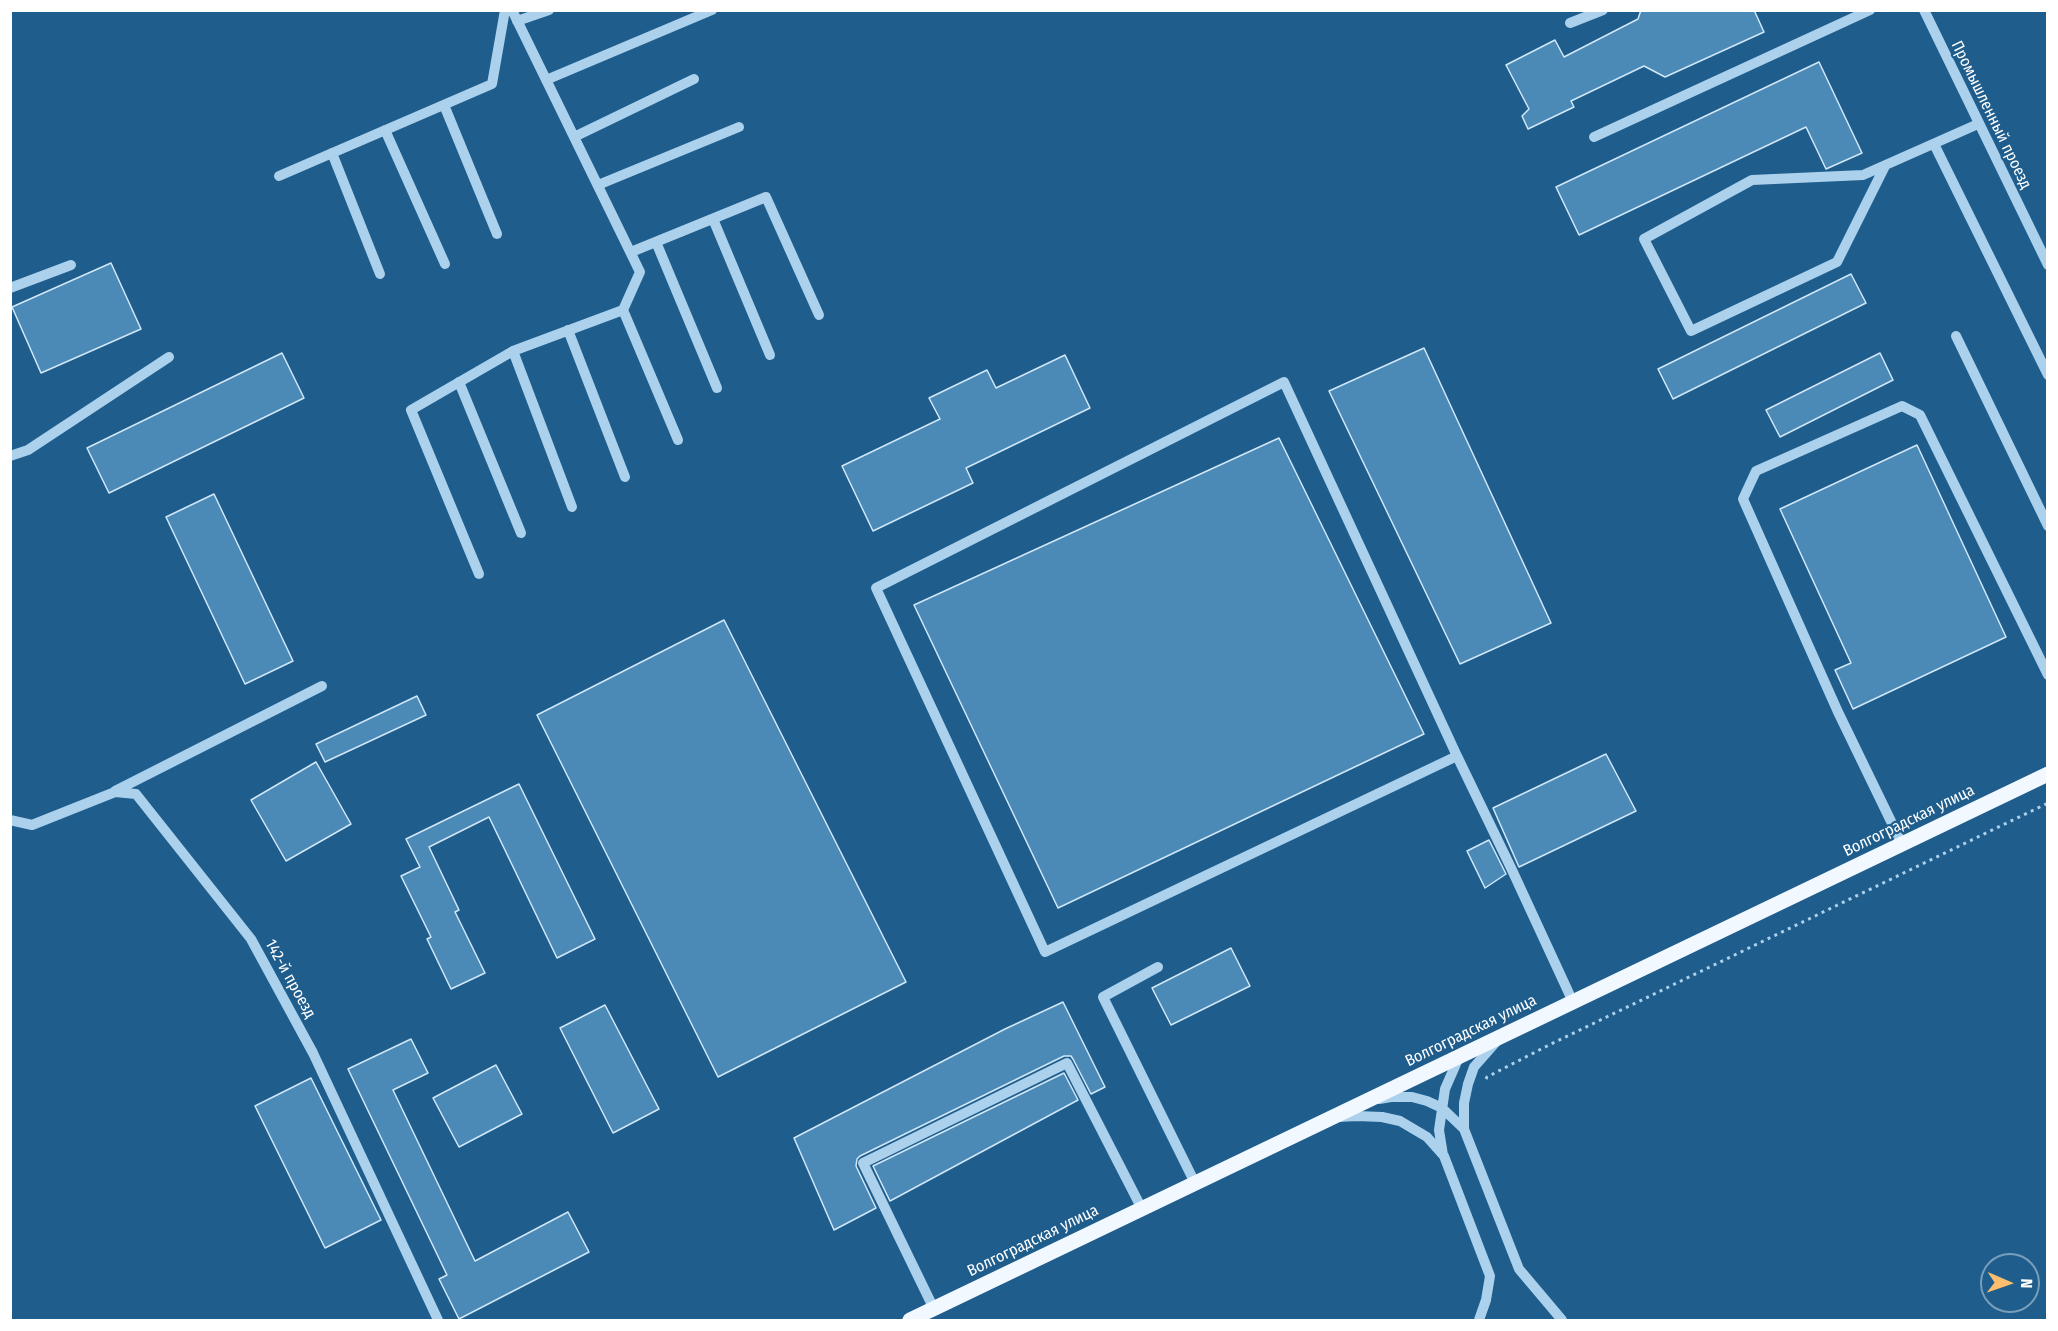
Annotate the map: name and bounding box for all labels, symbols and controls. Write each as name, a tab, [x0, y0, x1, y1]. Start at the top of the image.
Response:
street label: Промышленный проезд	[1947, 38, 2035, 192]
street label: Волгоградская улица	[1840, 781, 1978, 861]
street label: 142-й проезд	[261, 936, 319, 1022]
street label: Волгоградская улица	[1402, 991, 1540, 1071]
street label: Волгоградская улица	[964, 1201, 1102, 1281]
north arrow	[1980, 1253, 2040, 1313]
text: N	[2017, 1278, 2036, 1289]

